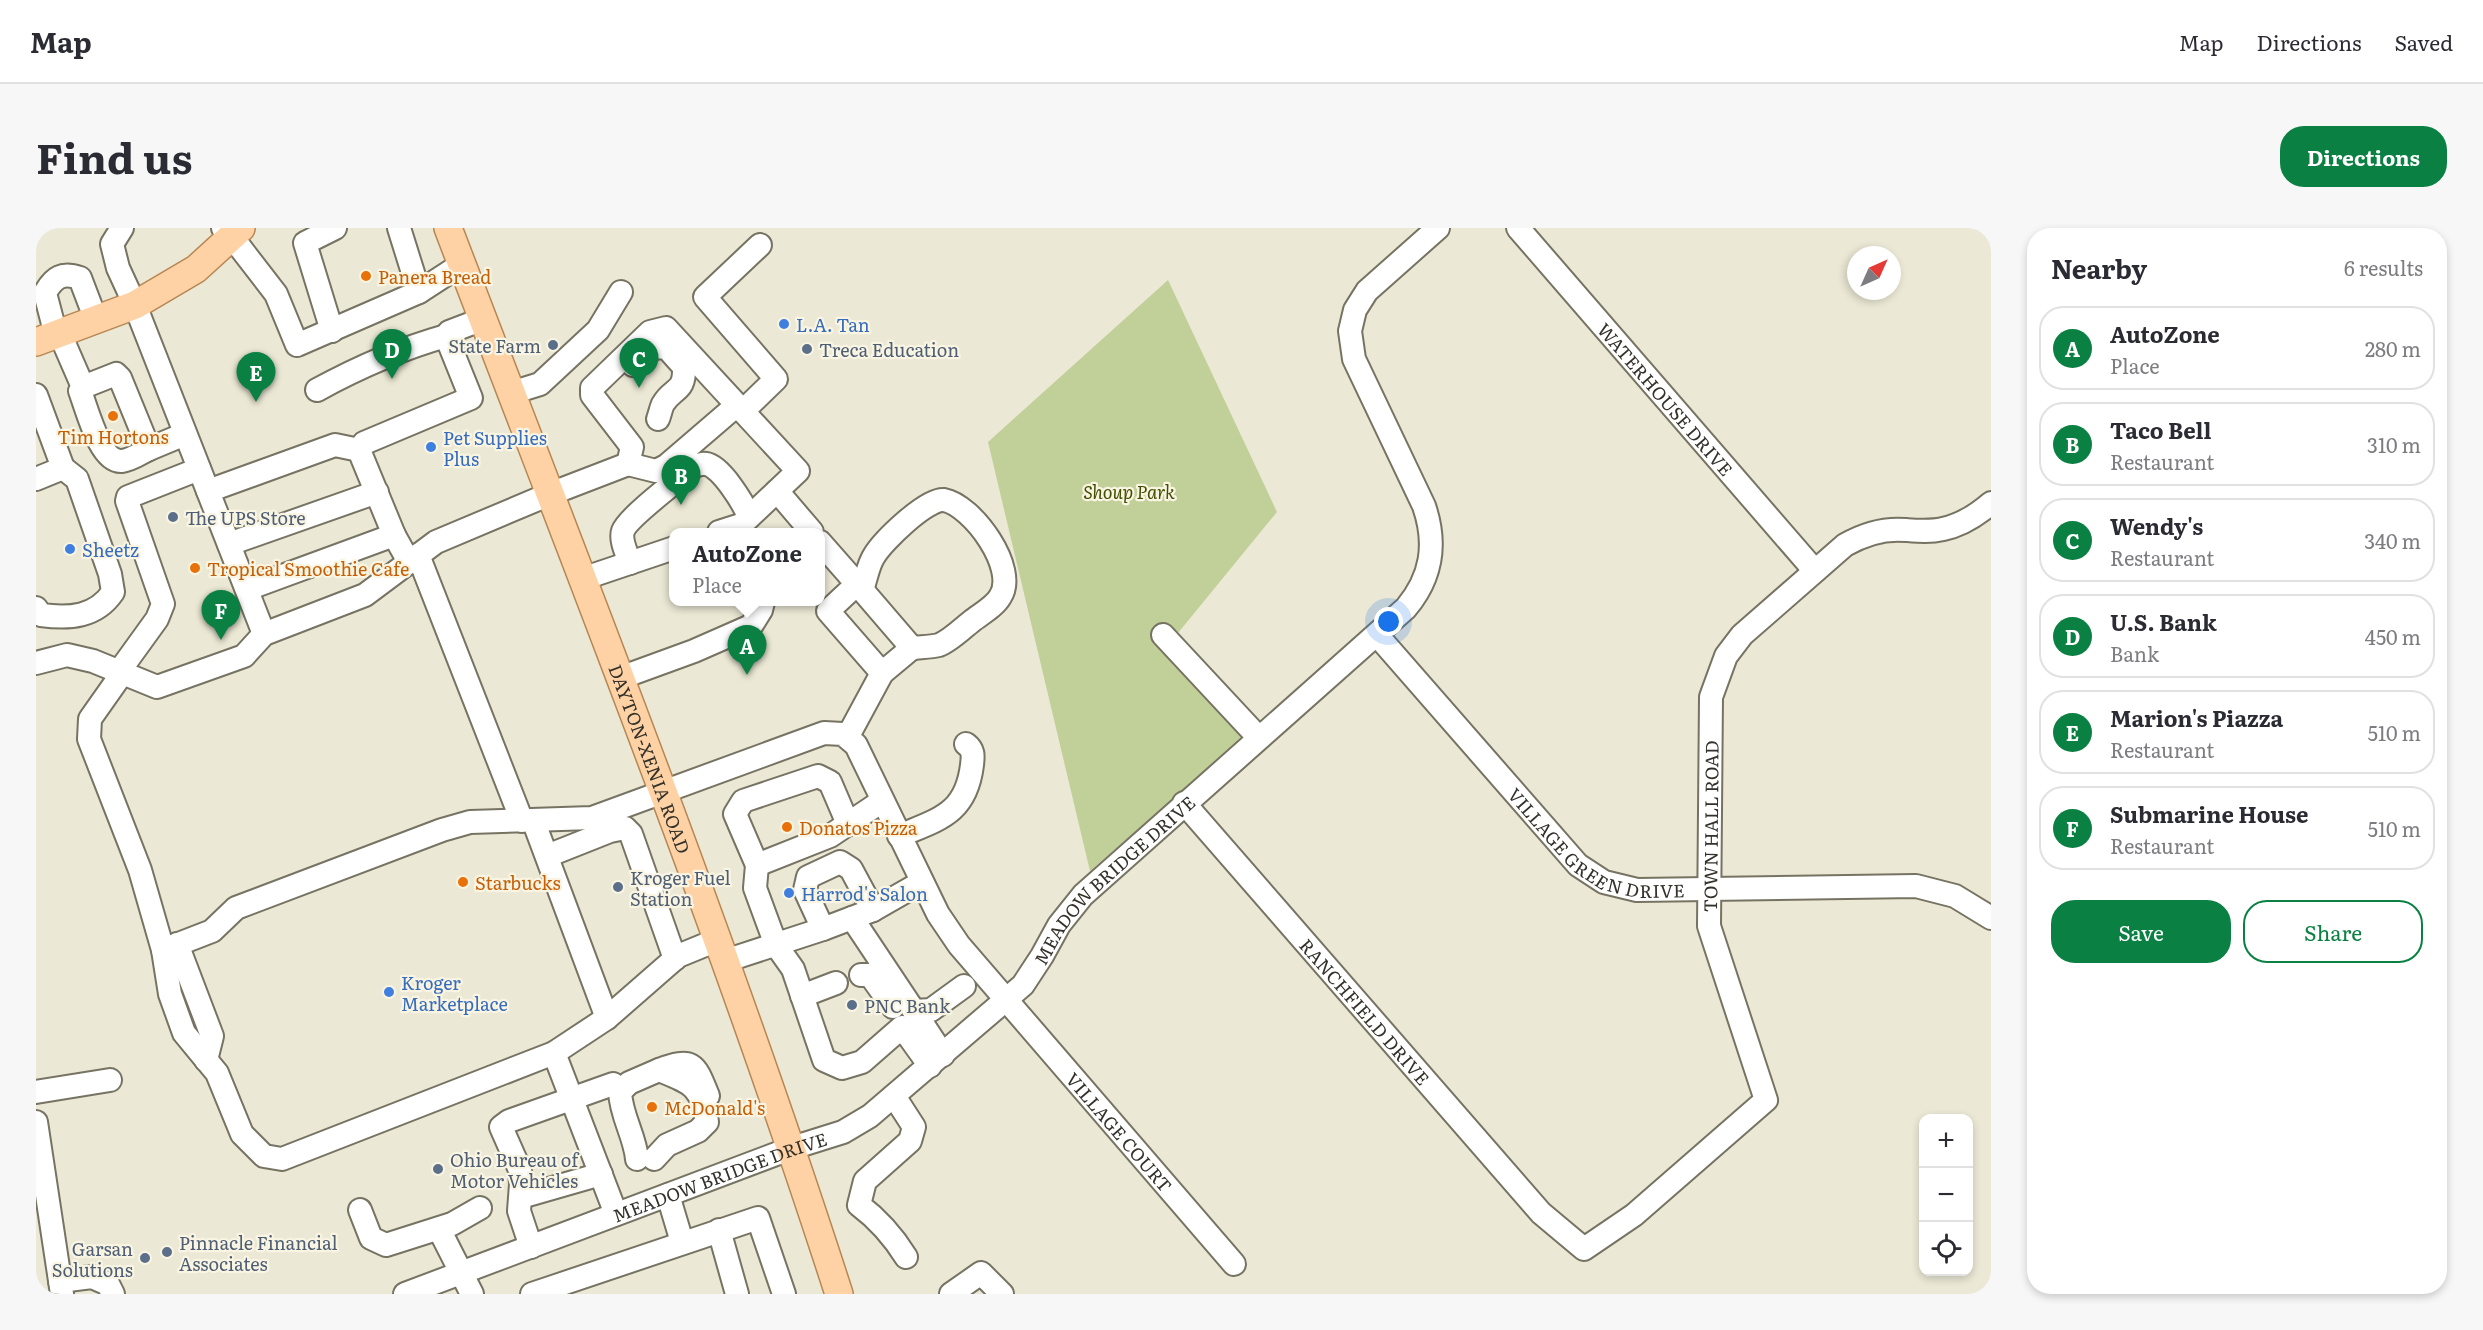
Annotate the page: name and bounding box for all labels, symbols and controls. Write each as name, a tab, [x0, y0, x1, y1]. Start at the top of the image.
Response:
text: Map	[30, 20, 92, 62]
text: Map	[2179, 26, 2224, 57]
text: Directions	[2257, 26, 2362, 57]
text: Saved	[2395, 26, 2453, 57]
text: Find us	[36, 125, 193, 187]
button: Directions	[2280, 126, 2447, 187]
north arrow	[1847, 246, 1901, 300]
text: Nearby	[2051, 248, 2147, 287]
text: 6 results	[2344, 252, 2423, 282]
place label: Panera Bread	[378, 263, 491, 290]
marker: Panera Bread	[359, 269, 373, 283]
place label: L.A. Tan	[796, 311, 870, 338]
street label: WATERHOUSE DRIVE	[1592, 316, 1740, 481]
marker: L.A. Tan	[777, 317, 791, 331]
text: AutoZone	[2110, 317, 2220, 350]
pin: D	[372, 330, 412, 379]
place label: State Farm	[448, 332, 541, 359]
text: A	[2065, 333, 2080, 363]
text: 280 m	[2365, 333, 2421, 363]
place label: Treca Education	[819, 336, 959, 363]
marker: State Farm	[546, 338, 560, 352]
pin: C	[620, 338, 658, 388]
marker: Treca Education	[800, 342, 814, 356]
text: Place	[2110, 350, 2160, 380]
pin: E	[236, 352, 276, 402]
marker: Tim Hortons	[106, 409, 120, 423]
text: Taco Bell	[2110, 413, 2211, 446]
place label: Tim Hortons	[57, 423, 169, 450]
place label: Pet Supplies Plus	[443, 424, 547, 472]
text: B	[2066, 429, 2079, 459]
text: 310 m	[2367, 429, 2421, 459]
marker: Pet Supplies Plus	[424, 440, 438, 454]
text: Restaurant	[2110, 446, 2214, 476]
pin: B	[662, 456, 700, 505]
park label: Shoup Park	[1083, 478, 1175, 505]
place label: The UPS Store	[185, 504, 306, 531]
text: Wendy's	[2110, 509, 2203, 542]
marker: The UPS Store	[166, 510, 180, 524]
text: C	[2065, 525, 2080, 555]
text: 340 m	[2364, 525, 2421, 555]
popup	[669, 528, 825, 606]
place label: Sheetz	[82, 536, 139, 563]
text: AutoZone	[692, 536, 802, 569]
marker: Sheetz	[63, 542, 77, 556]
text: Restaurant	[2110, 542, 2214, 572]
place label: Tropical Smoothie Cafe	[207, 555, 409, 582]
marker: Tropical Smoothie Cafe	[188, 561, 202, 575]
text: Place	[692, 569, 742, 599]
pin: F	[202, 590, 240, 640]
text: U.S. Bank	[2110, 605, 2217, 638]
your location	[1374, 607, 1403, 636]
text: D	[2065, 621, 2080, 651]
text: 450 m	[2365, 621, 2421, 651]
pin: A	[728, 626, 766, 675]
text: Bank	[2110, 638, 2159, 668]
street label: DAYTON-XENIA ROAD	[603, 660, 698, 857]
text: Marion's Piazza	[2110, 701, 2283, 734]
text: E	[2066, 717, 2079, 747]
text: 510 m	[2368, 717, 2421, 747]
text: Restaurant	[2110, 734, 2214, 764]
street label: TOWN HALL ROAD	[1696, 740, 1724, 912]
street label: VILLAGE GREEN DRIVE	[1502, 781, 1685, 904]
street label: MEADOW BRIDGE DRIVE	[1026, 789, 1200, 969]
text: Submarine House	[2110, 797, 2309, 830]
text: F	[2066, 813, 2079, 843]
text: 510 m	[2368, 813, 2421, 843]
place label: Donatos Pizza	[799, 814, 918, 841]
marker: Donatos Pizza	[780, 820, 794, 834]
text: Restaurant	[2110, 830, 2214, 860]
place label: Kroger Fuel Station	[630, 864, 731, 912]
place label: Starbucks	[475, 869, 561, 896]
marker: Starbucks	[456, 875, 470, 889]
marker: Kroger Fuel Station	[611, 880, 625, 894]
place label: Harrod's Salon	[801, 880, 928, 907]
marker: Harrod's Salon	[782, 886, 796, 900]
button: Save	[2051, 900, 2231, 963]
button: Share	[2243, 900, 2423, 963]
street label: RANCHFIELD DRIVE	[1294, 932, 1437, 1090]
place label: Kroger Marketplace	[401, 969, 508, 1017]
marker: Kroger Marketplace	[382, 985, 396, 999]
place label: PNC Bank	[864, 992, 951, 1019]
marker: PNC Bank	[845, 998, 859, 1012]
street label: VILLAGE COURT	[1060, 1066, 1179, 1197]
place label: McDonald's	[664, 1094, 765, 1121]
marker: McDonald's	[645, 1100, 659, 1114]
map controls	[1919, 1114, 1973, 1276]
button: +	[1919, 1114, 1973, 1168]
street label: MEADOW BRIDGE DRIVE	[608, 1124, 830, 1228]
place label: Ohio Bureau of Motor Vehicles	[450, 1146, 580, 1194]
marker: Ohio Bureau of Motor Vehicles	[431, 1162, 445, 1176]
button: −	[1919, 1168, 1973, 1222]
button: locate	[1919, 1222, 1973, 1276]
place label: Pinnacle Financial Associates	[179, 1229, 338, 1277]
place label: Garsan Solutions	[52, 1235, 133, 1283]
marker: Pinnacle Financial Associates	[160, 1245, 174, 1259]
marker: Garsan Solutions	[138, 1251, 152, 1265]

